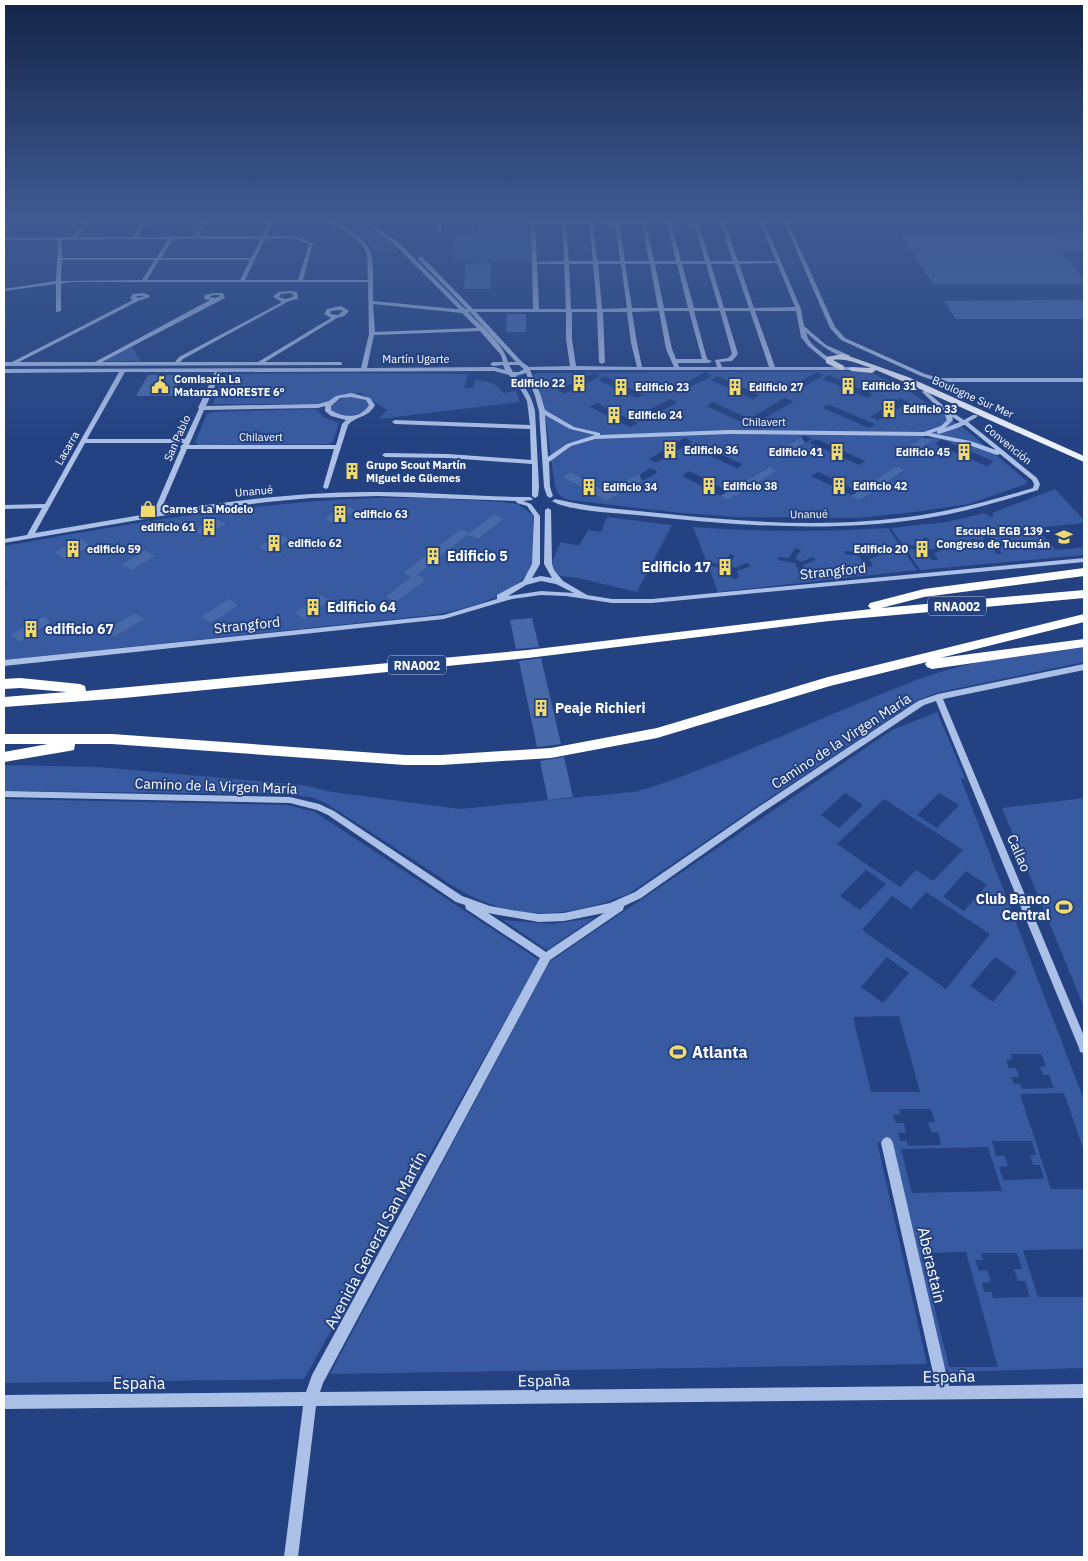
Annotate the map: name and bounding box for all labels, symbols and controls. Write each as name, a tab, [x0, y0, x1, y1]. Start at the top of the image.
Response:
street label: Martín Ugarte	[382, 352, 450, 366]
place label: Comisaría La Matanza NORESTE 6°	[174, 372, 285, 399]
building icon: Edificio 22	[569, 373, 589, 393]
street label: Boulogne Sur Mer	[930, 373, 1016, 421]
public building icon: Comisaría La Matanza NORESTE 6°	[150, 375, 170, 395]
place label: Edificio 22	[511, 376, 565, 390]
building icon: Edificio 31	[838, 376, 858, 396]
building icon: Edificio 23	[611, 377, 631, 397]
building icon: Edificio 27	[725, 377, 745, 397]
place label: Edificio 31	[862, 379, 917, 393]
place label: Edificio 23	[635, 380, 689, 394]
place label: Edificio 27	[749, 380, 804, 394]
building icon: Edificio 33	[879, 399, 899, 419]
place label: Edificio 33	[903, 402, 957, 416]
building icon: Edificio 24	[604, 405, 624, 425]
place label: Edificio 24	[628, 408, 683, 422]
street label: San Pablo	[161, 413, 193, 463]
street label: Chilavert	[742, 415, 786, 429]
street label: Convención	[981, 420, 1035, 468]
street label: Lacarra	[52, 429, 82, 467]
street label: Chilavert	[239, 430, 283, 444]
building icon: Edificio 36	[660, 440, 680, 460]
building icon: Edificio 41	[827, 442, 847, 462]
building icon: Edificio 45	[954, 442, 974, 462]
place label: Edificio 36	[684, 443, 739, 457]
place label: Edificio 41	[769, 445, 823, 459]
place label: Edificio 45	[896, 445, 950, 459]
place label: Grupo Scout Martín Miguel de Güemes	[366, 458, 466, 485]
building icon: Grupo Scout Martín Miguel de Güemes	[342, 461, 362, 481]
building icon: Edificio 38	[699, 476, 719, 496]
building icon: Edificio 42	[829, 476, 849, 496]
building icon: Edificio 34	[579, 477, 599, 497]
place label: Edificio 38	[723, 479, 778, 493]
place label: Edificio 42	[853, 479, 908, 493]
place label: Edificio 34	[603, 480, 658, 494]
street label: Unanué	[234, 482, 274, 500]
shop icon: Carnes La Modelo	[138, 499, 158, 519]
place label: Carnes La Modelo	[162, 502, 253, 516]
building icon: edificio 63	[330, 504, 350, 524]
place label: edificio 63	[354, 507, 408, 521]
street label: Unanué	[790, 507, 828, 521]
building icon: edificio 61	[199, 517, 219, 537]
place label: edificio 61	[141, 520, 195, 534]
place label: Escuela EGB 139 - Congreso de Tucumán	[936, 524, 1050, 551]
school or university icon: Escuela EGB 139 - Congreso de Tucumán	[1054, 527, 1074, 547]
building icon: edificio 62	[264, 533, 284, 553]
place label: edificio 62	[288, 536, 342, 550]
building icon: edificio 59	[63, 539, 83, 559]
building icon: Edificio 20	[912, 539, 932, 559]
place label: edificio 59	[87, 542, 141, 556]
place label: Edificio 20	[854, 542, 908, 556]
building icon: Edificio 5	[423, 546, 443, 566]
place label: Edificio 5	[447, 547, 508, 565]
building icon: Edificio 17	[715, 557, 735, 577]
place label: Edificio 17	[642, 558, 711, 576]
street label: Strangford	[799, 559, 867, 583]
road number: RNA002	[928, 596, 986, 616]
building icon: Edificio 64	[303, 597, 323, 617]
place label: Edificio 64	[327, 598, 396, 616]
street label: Strangford	[213, 613, 281, 637]
building icon: edificio 67	[21, 619, 41, 639]
place label: edificio 67	[45, 620, 114, 638]
road number: RNA002	[388, 656, 446, 674]
street label: Camino de la Virgen María	[768, 689, 915, 793]
building icon: Peaje Richieri	[531, 698, 551, 718]
place label: Peaje Richieri	[555, 699, 645, 717]
street label: Camino de la Virgen María	[134, 774, 298, 798]
street label: Callao	[1003, 832, 1035, 875]
place label: Club Banco Central	[976, 890, 1050, 924]
sports icon: Club Banco Central	[1054, 897, 1074, 917]
sports icon: Atlanta	[668, 1042, 688, 1062]
place label: Atlanta	[692, 1042, 748, 1062]
street label: Avenida General San Martín	[320, 1148, 430, 1332]
street label: Aberastain	[914, 1225, 950, 1305]
street label: España	[923, 1366, 976, 1386]
street label: España	[518, 1370, 571, 1390]
street label: España	[113, 1373, 166, 1393]

